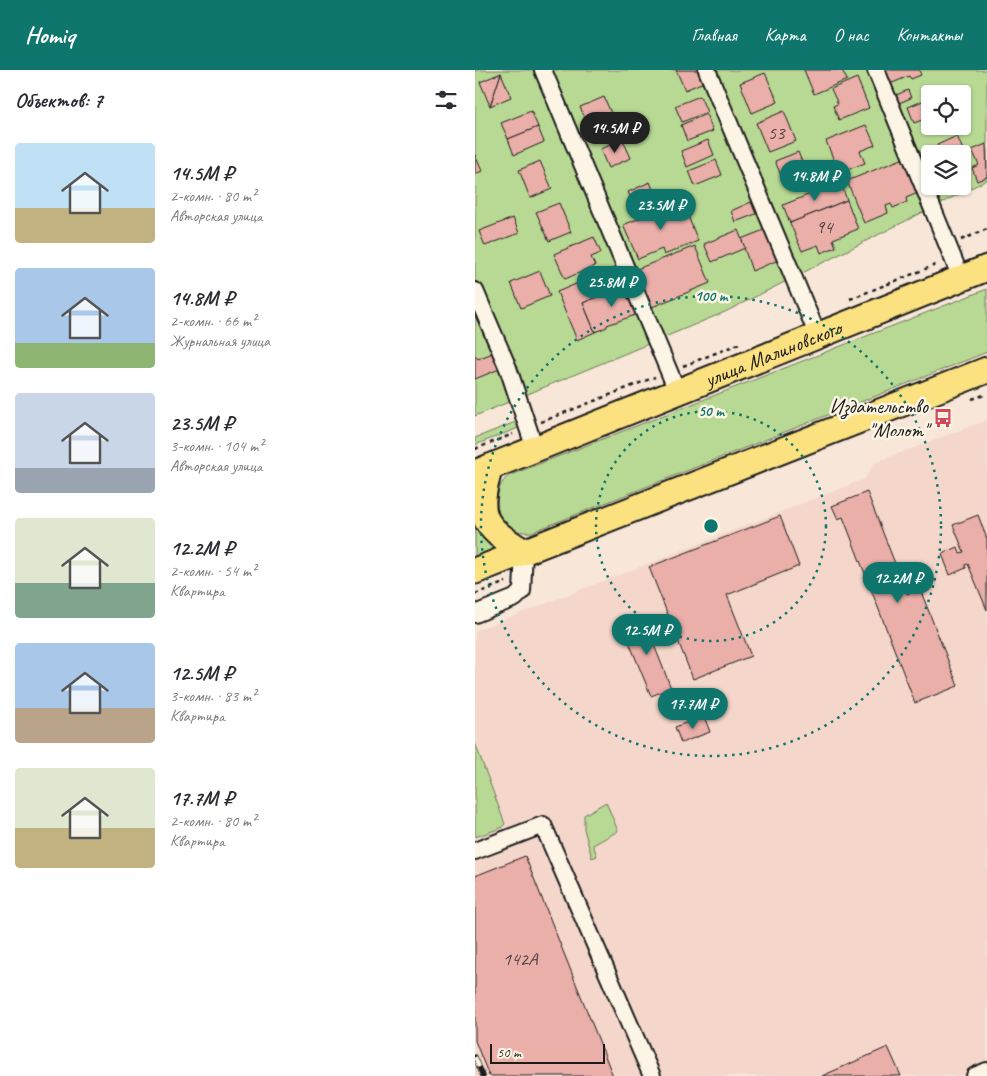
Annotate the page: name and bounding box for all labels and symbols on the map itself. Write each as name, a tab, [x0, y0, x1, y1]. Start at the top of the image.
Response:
pin: 14.5M ₽	[569, 112, 661, 154]
house number: 53	[767, 121, 786, 145]
pin: 14.8M ₽	[769, 160, 861, 202]
pin: 23.5M ₽	[615, 189, 707, 231]
house number: 94	[815, 215, 835, 239]
pin: 25.8M ₽	[566, 266, 658, 308]
text: 100 m	[695, 287, 729, 306]
street label: улица Малиновского	[699, 314, 848, 393]
place label: Издательство "Молот"	[830, 393, 932, 443]
text: 50 m	[698, 402, 725, 421]
bus stop icon: Издательство "Молот"	[932, 407, 954, 429]
centre of rings	[702, 517, 720, 535]
pin: 12.2M ₽	[852, 562, 944, 604]
pin: 12.5M ₽	[601, 614, 693, 656]
pin: 17.7M ₽	[647, 688, 739, 730]
house number: 142А	[502, 947, 539, 971]
scale bar	[490, 1041, 605, 1064]

